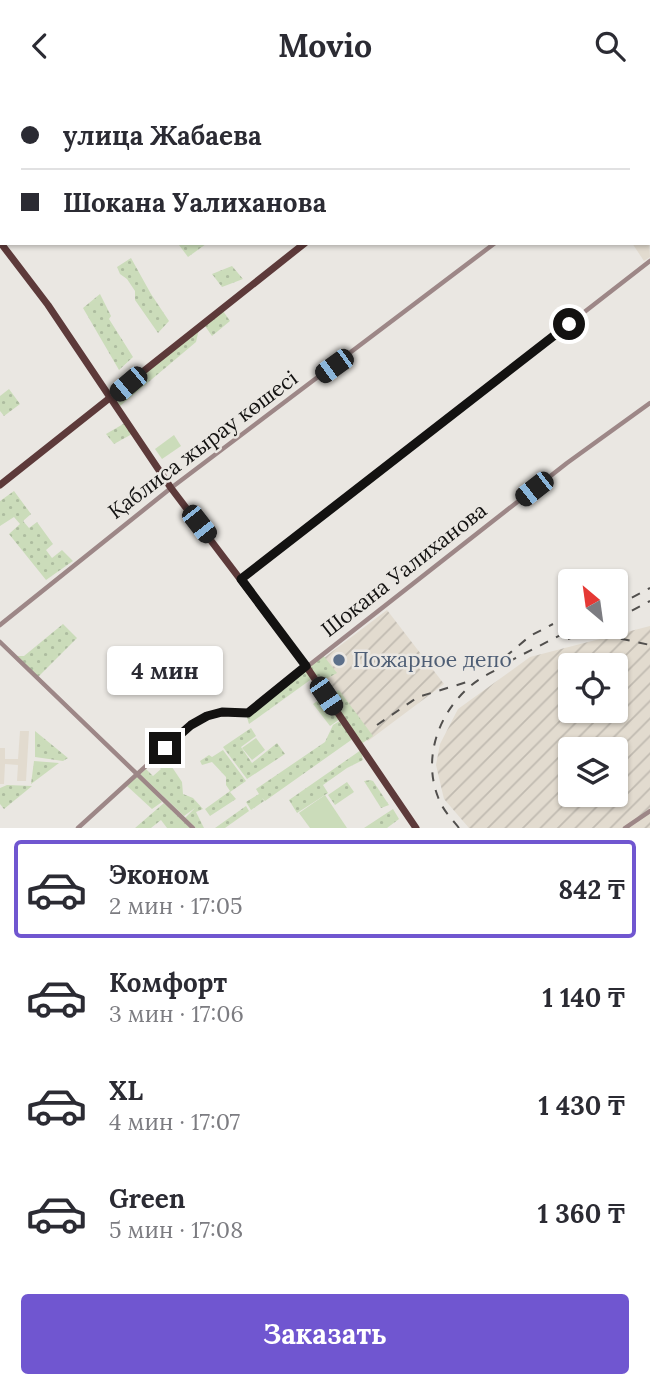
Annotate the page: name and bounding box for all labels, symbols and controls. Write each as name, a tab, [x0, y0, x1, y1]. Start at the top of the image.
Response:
text: Movio	[278, 25, 372, 66]
icon: back	[21, 27, 59, 65]
icon: search	[591, 27, 629, 65]
text: улица Жабаева	[63, 119, 262, 152]
text: Шокана Уалиханова	[63, 186, 326, 219]
route start	[553, 308, 585, 340]
car	[311, 345, 358, 387]
car	[106, 362, 151, 406]
street label: Қаблиса жырау көшесі	[103, 364, 303, 525]
car	[511, 468, 558, 510]
street label: Шокана Уалиханова	[315, 496, 492, 643]
car	[178, 501, 221, 547]
north arrow	[558, 569, 628, 639]
map controls	[558, 569, 628, 807]
place label: Пожарное депо	[353, 646, 512, 673]
callout: 4 мин	[107, 647, 223, 695]
marker: Пожарное депо	[331, 652, 347, 668]
button: locate	[558, 653, 628, 723]
text: 4 мин	[131, 656, 199, 685]
car	[306, 673, 347, 719]
route end	[149, 732, 181, 764]
button: layers	[558, 737, 628, 807]
icon: car	[25, 858, 88, 921]
text: Эконом	[109, 858, 209, 891]
text: 842 ₸	[558, 873, 625, 906]
text: 2 мин · 17:05	[109, 891, 243, 920]
icon: car	[25, 966, 88, 1029]
text: Комфорт	[109, 966, 227, 999]
text: 1 140 ₸	[543, 981, 625, 1014]
text: 3 мин · 17:06	[109, 999, 244, 1028]
icon: car	[25, 1074, 88, 1137]
text: XL	[109, 1074, 143, 1107]
text: 1 430 ₸	[539, 1089, 625, 1122]
text: 4 мин · 17:07	[109, 1107, 240, 1136]
icon: car	[25, 1182, 88, 1245]
text: Green	[109, 1182, 185, 1215]
text: 1 360 ₸	[538, 1197, 625, 1230]
text: 5 мин · 17:08	[109, 1215, 243, 1244]
button: Заказать	[21, 1294, 629, 1374]

